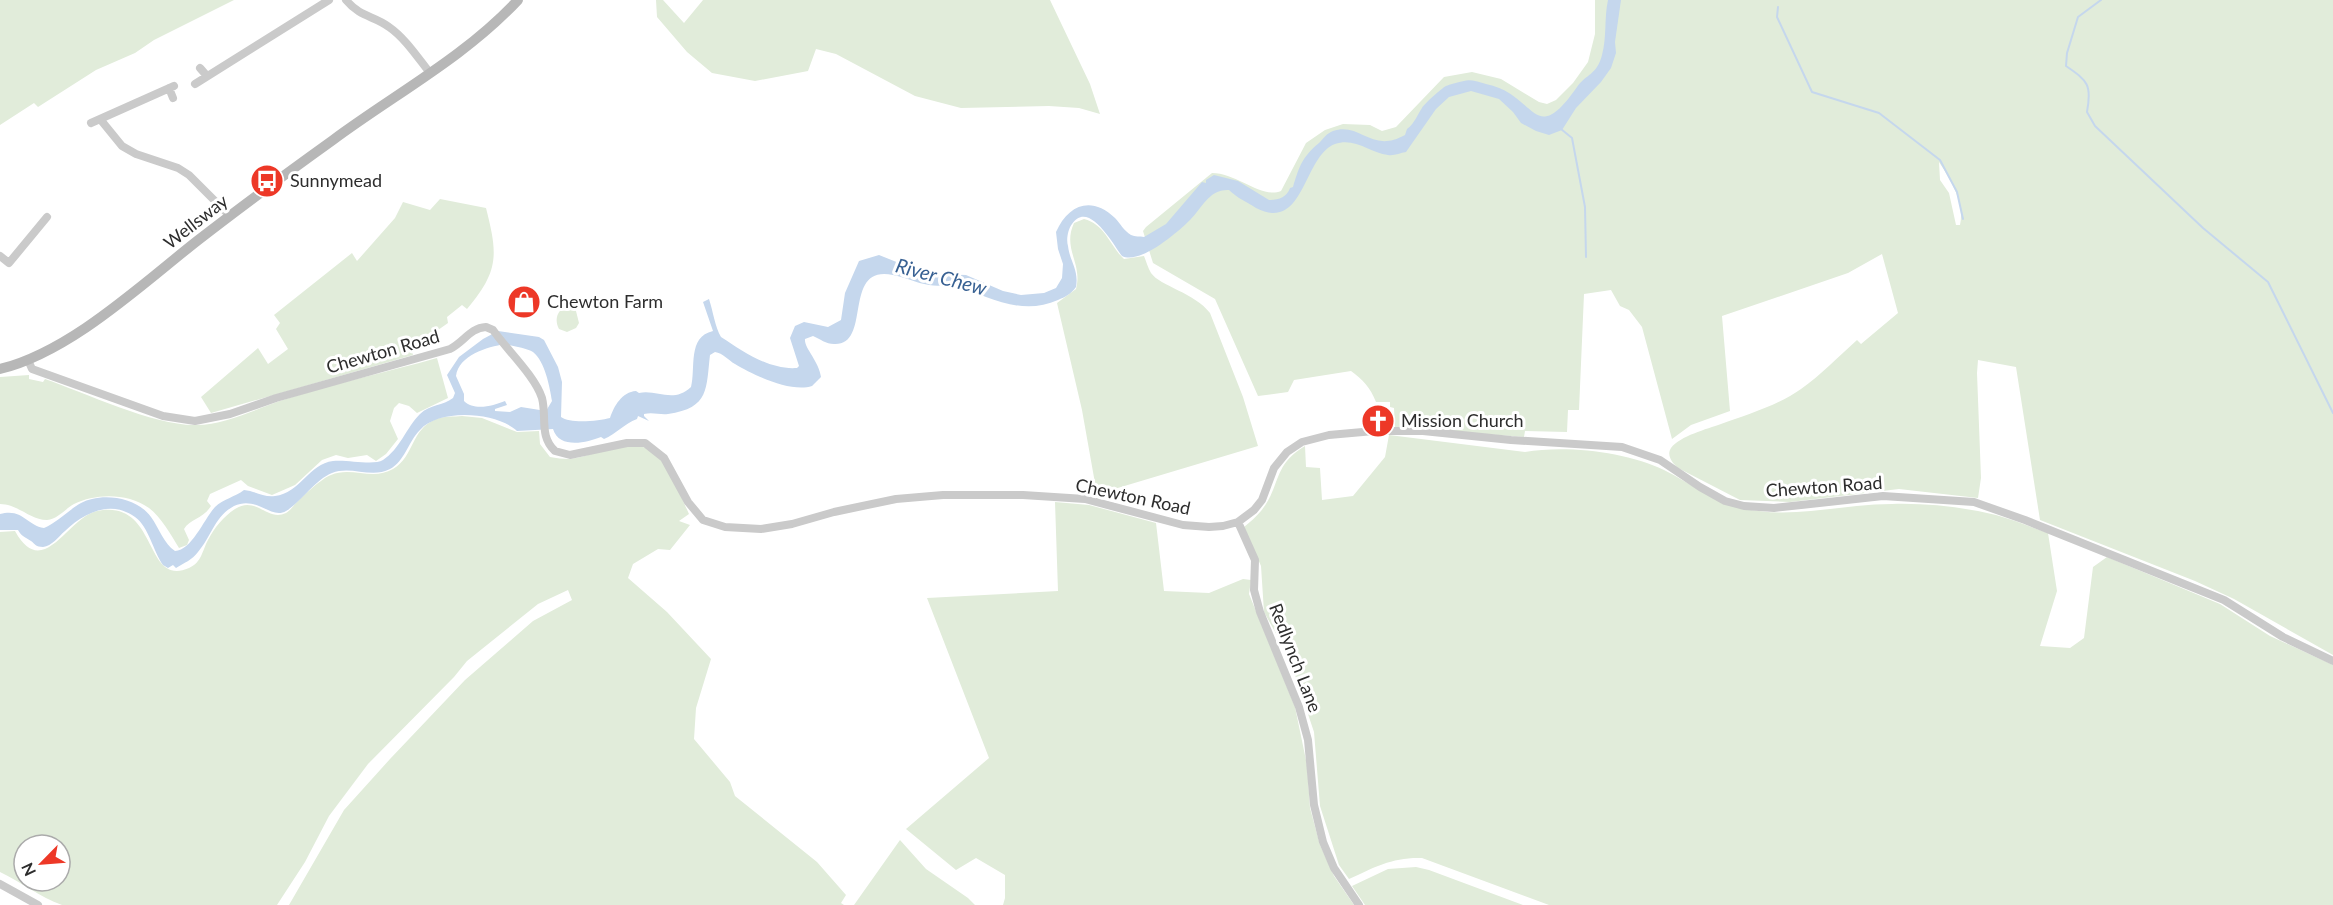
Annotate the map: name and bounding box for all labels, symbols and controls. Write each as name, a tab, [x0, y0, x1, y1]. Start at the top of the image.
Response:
bus stop icon: Sunnymead	[249, 163, 285, 199]
place label: Sunnymead	[290, 169, 382, 191]
street label: Wellsway	[159, 189, 232, 253]
water label: River Chew	[893, 252, 990, 300]
shop icon: Chewton Farm	[506, 284, 542, 320]
place label: Chewton Farm	[547, 290, 663, 312]
street label: Chewton Road	[324, 324, 442, 378]
church icon: Mission Church	[1360, 403, 1396, 439]
place label: Mission Church	[1401, 409, 1524, 431]
street label: Chewton Road	[1765, 471, 1883, 501]
street label: Chewton Road	[1074, 473, 1193, 519]
street label: Redlynch Lane	[1265, 600, 1327, 715]
north arrow	[12, 833, 72, 893]
text: N	[17, 860, 39, 879]

